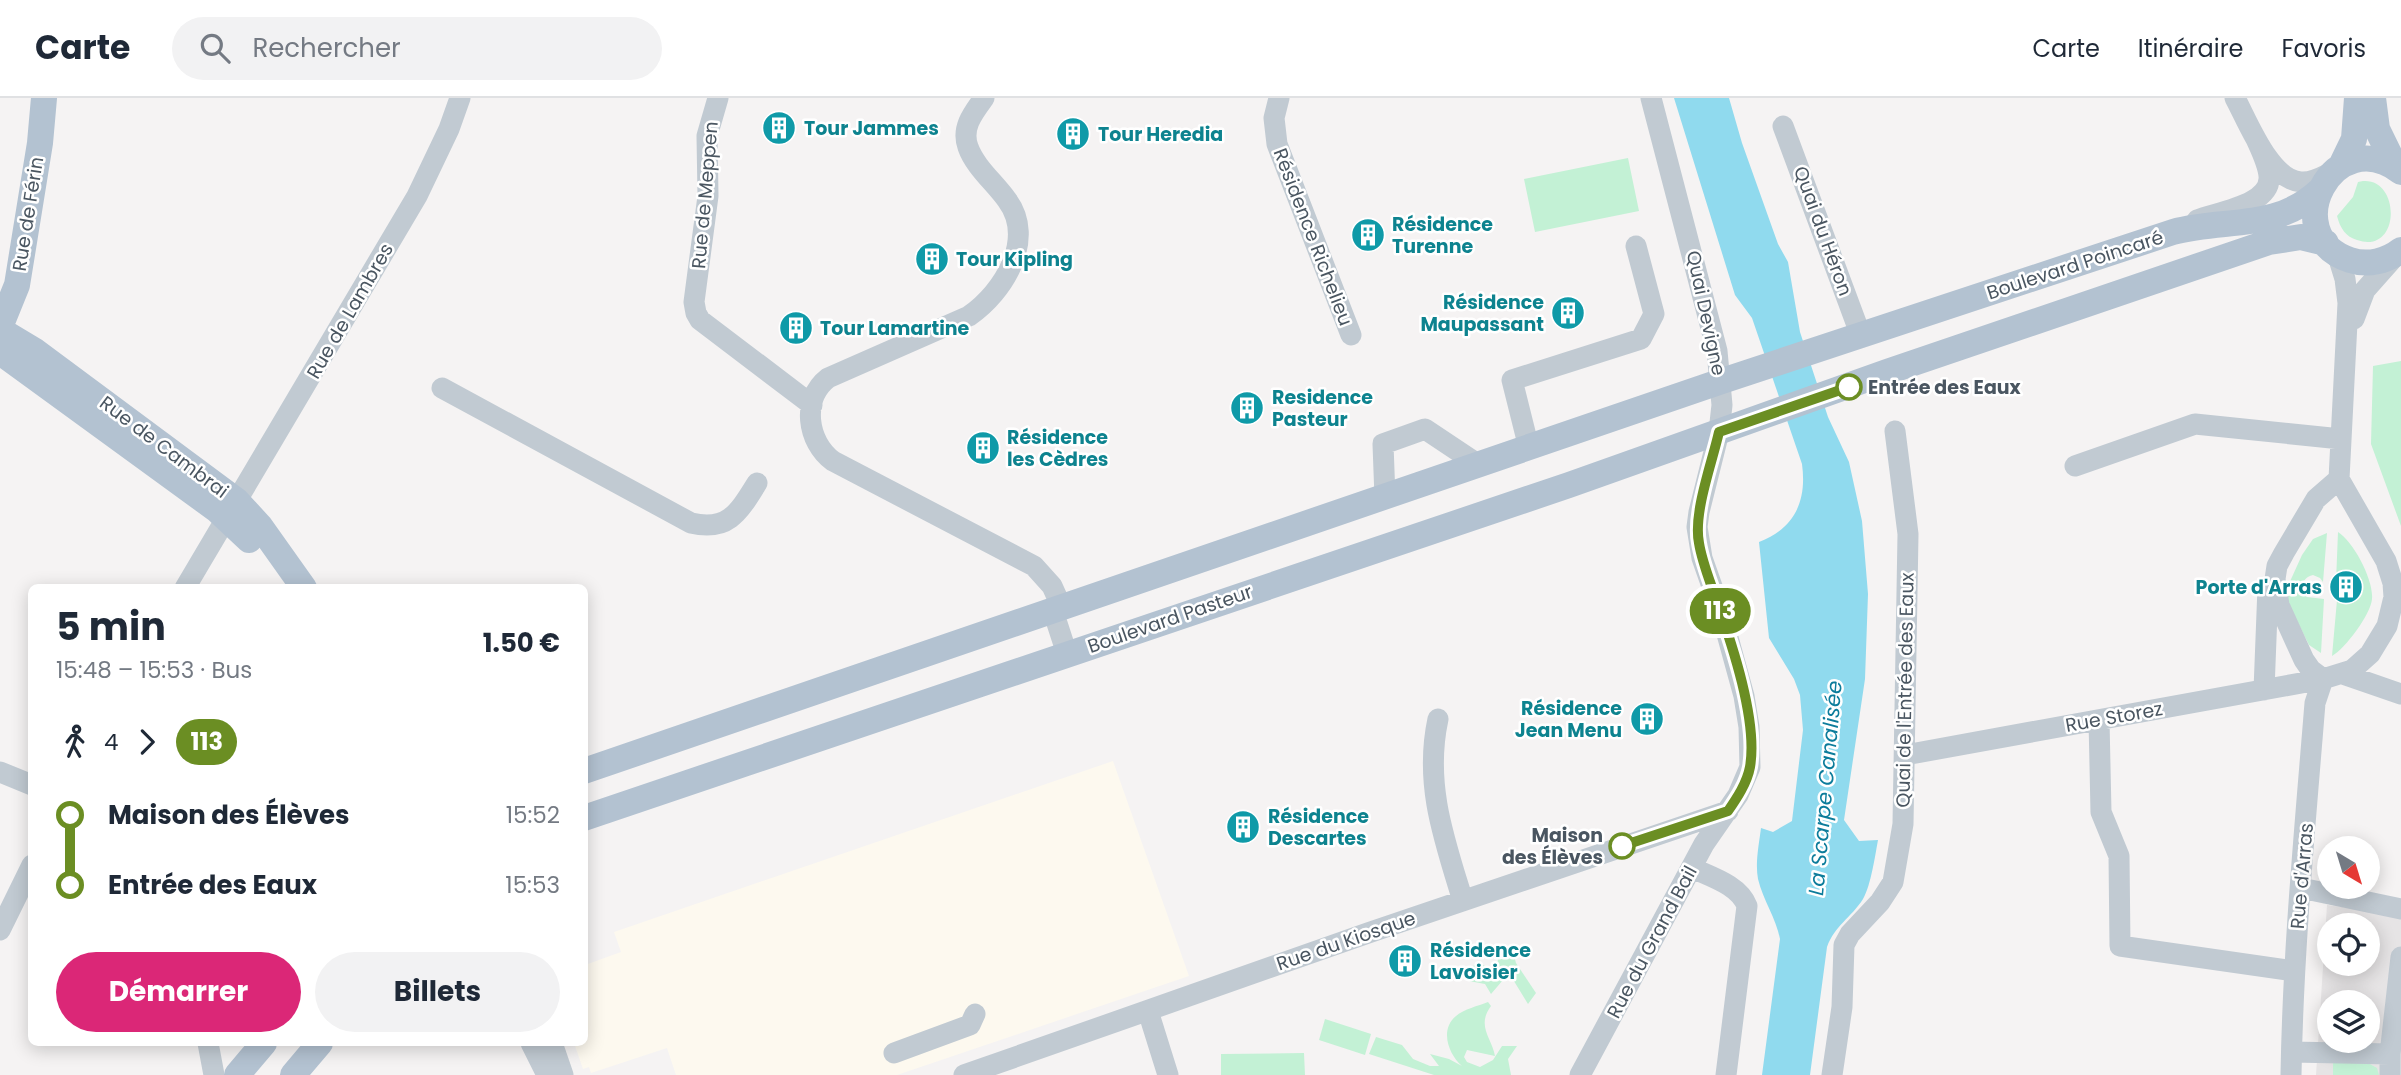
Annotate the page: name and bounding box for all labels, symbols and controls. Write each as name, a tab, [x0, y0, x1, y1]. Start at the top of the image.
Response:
search box	[172, 17, 662, 80]
text: Carte	[35, 24, 130, 71]
icon: search	[196, 29, 234, 67]
text: Rechercher	[252, 30, 401, 66]
text: Carte	[2032, 32, 2100, 65]
text: Itinéraire	[2138, 32, 2243, 65]
text: Favoris	[2281, 32, 2366, 65]
building icon: Tour Jammes	[760, 109, 798, 147]
place label: Tour Jammes	[804, 115, 939, 142]
building icon: Tour Heredia	[1054, 115, 1092, 153]
street label: Rue de Meppen	[685, 120, 725, 270]
place label: Tour Heredia	[1098, 121, 1223, 148]
street label: Résidence Richelieu	[1267, 144, 1359, 330]
street label: Rue de Férin	[6, 155, 50, 273]
street label: Quai du Héron	[1787, 162, 1859, 300]
place label: Résidence Turenne	[1392, 211, 1493, 260]
building icon: Résidence Turenne	[1349, 216, 1387, 254]
street label: Boulevard Poincaré	[1983, 224, 2167, 306]
street label: Rue de Lambres	[300, 238, 400, 384]
building icon: Tour Kipling	[913, 240, 951, 278]
place label: Tour Kipling	[956, 246, 1073, 273]
street label: Quai Devigne	[1680, 248, 1732, 378]
place label: Résidence Maupassant	[1420, 289, 1544, 338]
building icon: Résidence Maupassant	[1549, 294, 1587, 332]
building icon: Tour Lamartine	[777, 309, 815, 347]
place label: Tour Lamartine	[820, 315, 970, 342]
marker: Entrée des Eaux	[1836, 374, 1862, 400]
place label: Entrée des Eaux	[1868, 374, 2022, 401]
place label: Residence Pasteur	[1272, 384, 1373, 433]
building icon: Residence Pasteur	[1228, 389, 1266, 427]
street label: Rue de Cambrai	[94, 390, 234, 504]
place label: Résidence les Cèdres	[1007, 424, 1108, 473]
building icon: Résidence les Cèdres	[964, 429, 1002, 467]
building icon: Porte d'Arras	[2327, 568, 2365, 606]
street label: Quai de l'Entrée des Eaux	[1889, 572, 1921, 808]
place label: Porte d'Arras	[2196, 574, 2322, 601]
street label: Boulevard Pasteur	[1084, 578, 1256, 660]
line badge: 113	[1680, 588, 1760, 634]
text: 113	[1704, 594, 1736, 627]
text: 5 min	[56, 600, 166, 653]
text: 1.50 €	[483, 625, 560, 661]
text: 15:48 – 15:53 · Bus	[56, 654, 252, 686]
water label: La Scarpe Canalisée	[1801, 679, 1849, 897]
place label: Résidence Jean Menu	[1515, 695, 1622, 744]
street label: Rue Storez	[2063, 695, 2165, 739]
building icon: Résidence Jean Menu	[1628, 700, 1666, 738]
icon: walk	[56, 723, 94, 761]
icon: forward	[128, 723, 166, 761]
text: 113	[190, 725, 223, 758]
text: 4	[104, 726, 118, 758]
text: Maison des Élèves	[108, 797, 350, 833]
text: 15:52	[506, 799, 560, 831]
place label: Résidence Descartes	[1268, 803, 1369, 852]
building icon: Résidence Descartes	[1224, 808, 1262, 846]
place label: Maison des Élèves	[1502, 822, 1603, 871]
street label: Rue d'Arras	[2284, 822, 2320, 930]
marker: Maison des Élèves	[1609, 833, 1635, 859]
north arrow	[2317, 836, 2380, 900]
map controls	[2317, 836, 2380, 1053]
street label: Rue du Grand Bail	[1600, 861, 1704, 1023]
text: Entrée des Eaux	[108, 867, 317, 903]
text: 15:53	[505, 869, 560, 901]
street label: Rue du Kiosque	[1273, 905, 1419, 977]
button: locate	[2317, 913, 2380, 976]
place label: Résidence Lavoisier	[1430, 937, 1531, 986]
building icon: Résidence Lavoisier	[1386, 942, 1424, 980]
button: Démarrer	[56, 952, 301, 1032]
button: Billets	[315, 952, 560, 1032]
button: layers	[2317, 990, 2380, 1053]

